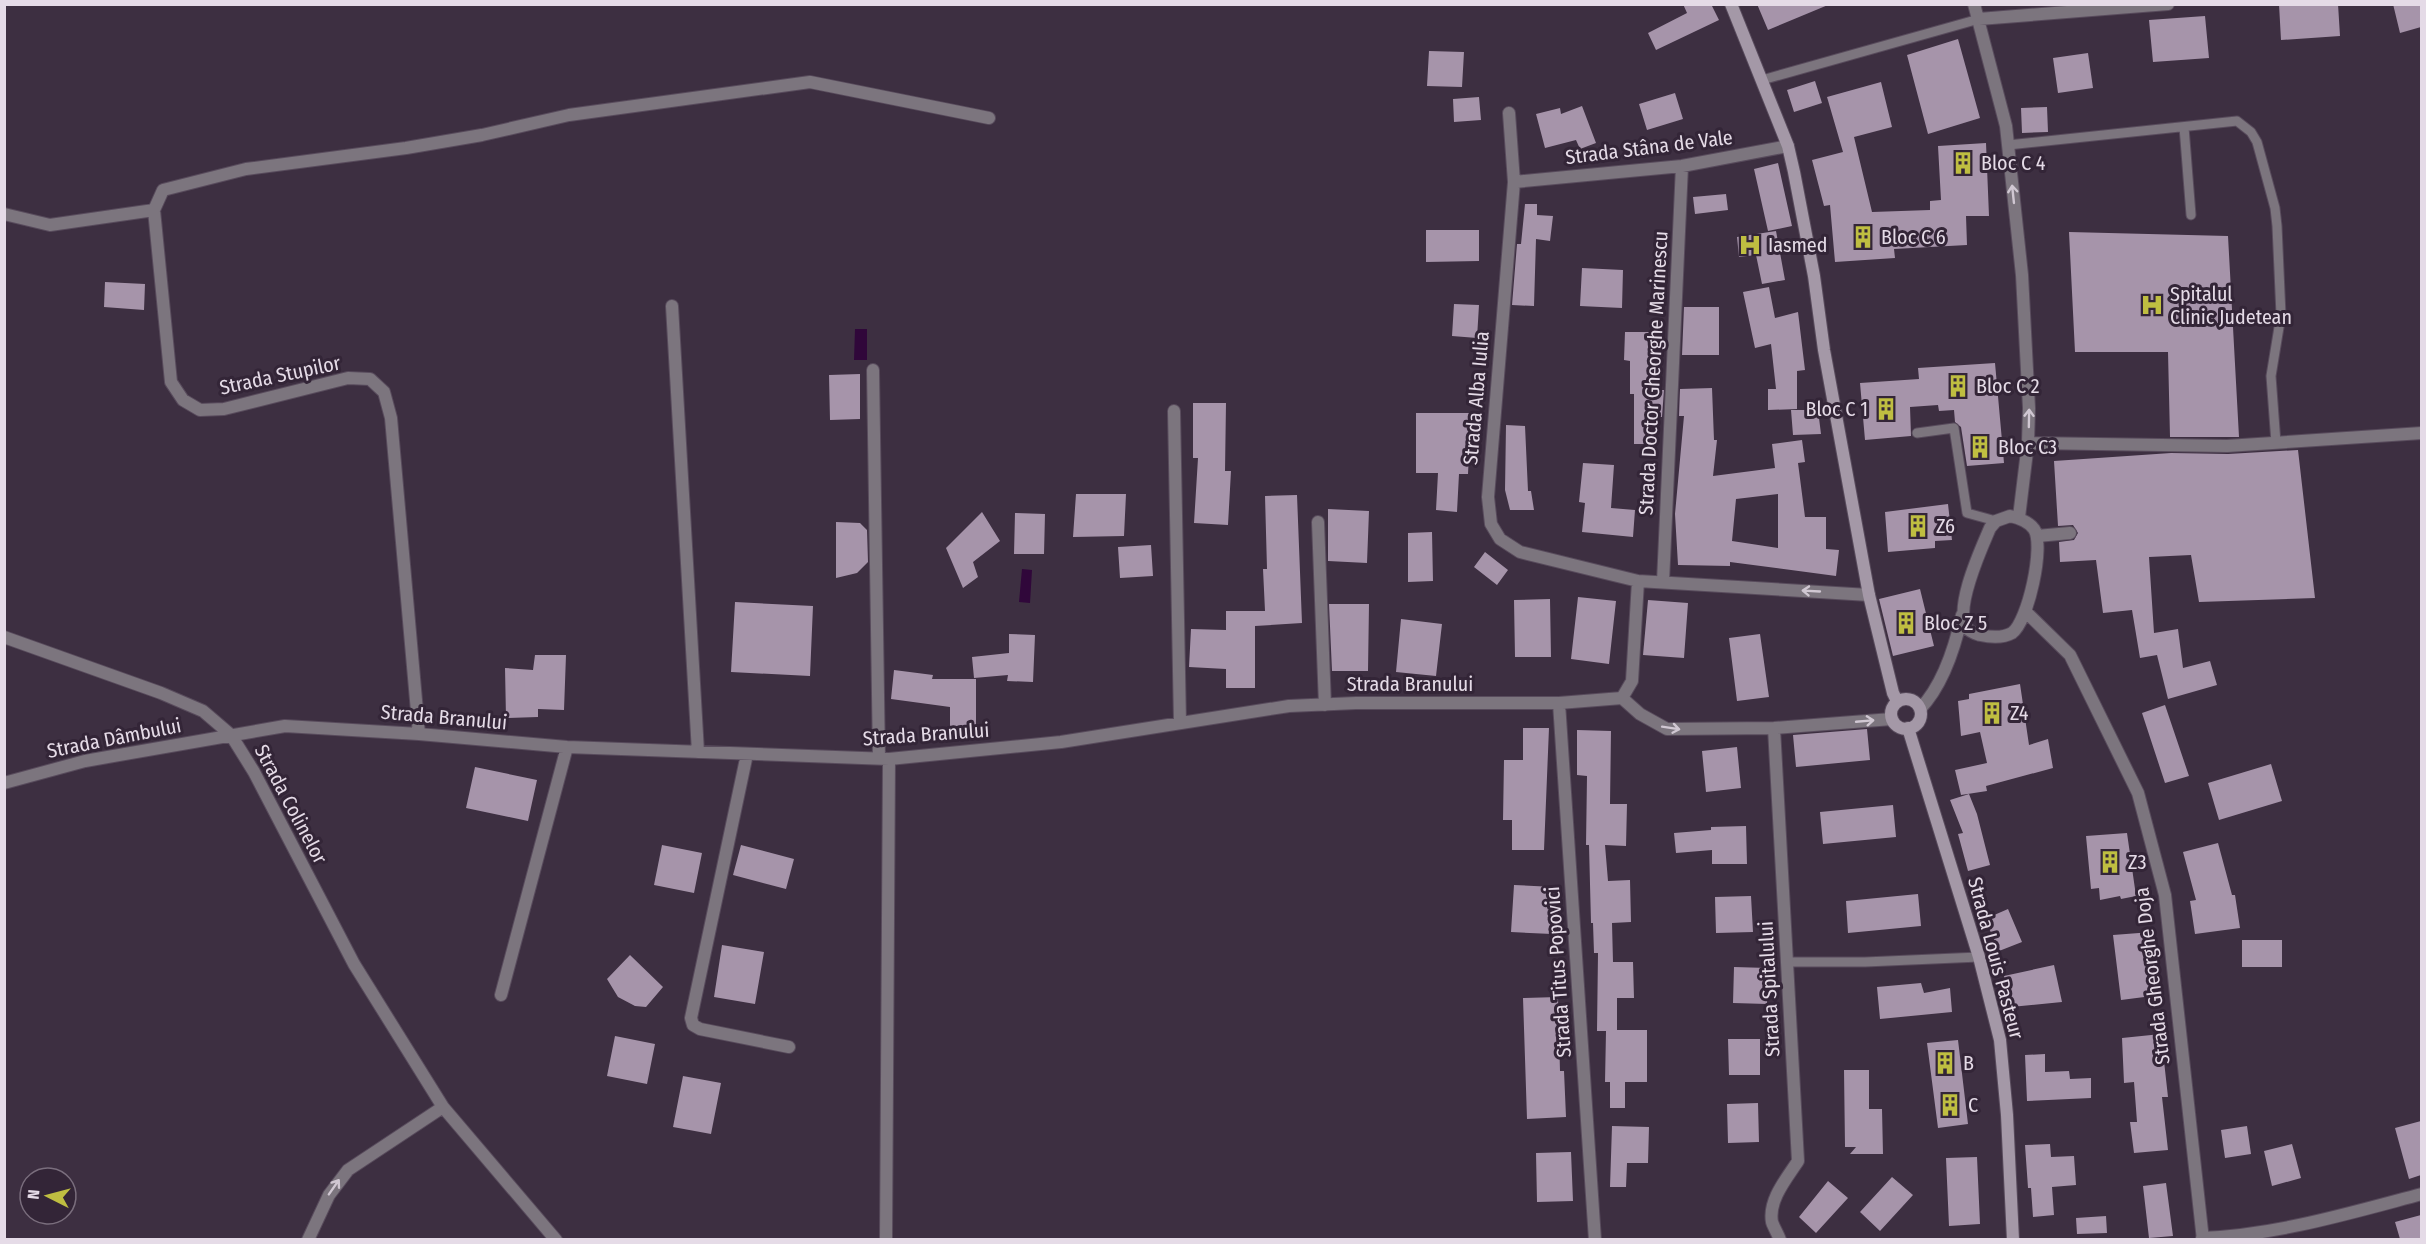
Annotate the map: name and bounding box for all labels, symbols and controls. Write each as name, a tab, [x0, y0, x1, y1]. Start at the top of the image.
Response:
street label: Strada Stâna de Vale	[1564, 125, 1734, 169]
building icon: Bloc C 4	[1950, 150, 1976, 176]
place label: Bloc C 4	[1981, 151, 2046, 175]
one-way arrow	[2007, 184, 2018, 204]
building icon: Bloc C 6	[1850, 224, 1876, 250]
place label: Bloc C 6	[1881, 225, 1946, 249]
street label: Strada Doctor Gheorghe Marinescu	[1634, 230, 1672, 516]
hospital icon: Iasmed	[1737, 232, 1763, 258]
place label: Iasmed	[1768, 233, 1827, 257]
place label: Spitalul Clinic Judetean	[2170, 282, 2292, 329]
hospital icon: Spitalul Clinic Judetean	[2139, 292, 2165, 318]
street label: Strada Alba Iulia	[1458, 330, 1494, 466]
street label: Strada Stupilor	[217, 350, 343, 400]
building icon: Bloc C 2	[1945, 373, 1971, 399]
place label: Bloc C 2	[1976, 374, 2040, 398]
building icon: Bloc C 1	[1873, 396, 1899, 422]
place label: Bloc C 1	[1805, 397, 1868, 421]
one-way arrow	[2023, 408, 2035, 428]
building icon: Bloc C3	[1967, 434, 1993, 460]
place label: Bloc C3	[1998, 435, 2057, 459]
building icon: Z6	[1905, 513, 1931, 539]
place label: Z6	[1936, 514, 1955, 538]
one-way arrow	[1801, 586, 1821, 597]
building icon: Bloc Z 5	[1893, 610, 1919, 636]
place label: Bloc Z 5	[1924, 611, 1987, 635]
street label: Strada Branului	[1347, 672, 1473, 696]
street label: Strada Branului	[380, 700, 508, 734]
building icon: Z4	[1979, 700, 2005, 726]
place label: Z4	[2010, 701, 2029, 725]
street label: Strada Dâmbului	[45, 713, 183, 763]
one-way arrow	[1855, 715, 1875, 726]
street label: Strada Branului	[862, 718, 990, 750]
one-way arrow	[1661, 722, 1680, 733]
street label: Strada Colinelor	[250, 740, 332, 868]
building icon: Z3	[2097, 849, 2123, 875]
place label: Z3	[2128, 850, 2146, 874]
street label: Strada Louis Pasteur	[1963, 874, 2029, 1042]
street label: Strada Titus Popovici	[1540, 886, 1576, 1058]
street label: Strada Gheorghe Doja	[2129, 886, 2175, 1066]
street label: Strada Spitalului	[1753, 920, 1785, 1058]
building icon: B	[1932, 1050, 1958, 1076]
place label: B	[1963, 1051, 1974, 1075]
building icon: C	[1937, 1092, 1963, 1118]
place label: C	[1968, 1093, 1978, 1117]
north arrow	[18, 1166, 78, 1226]
one-way arrow	[328, 1180, 340, 1196]
text: N	[24, 1189, 44, 1200]

